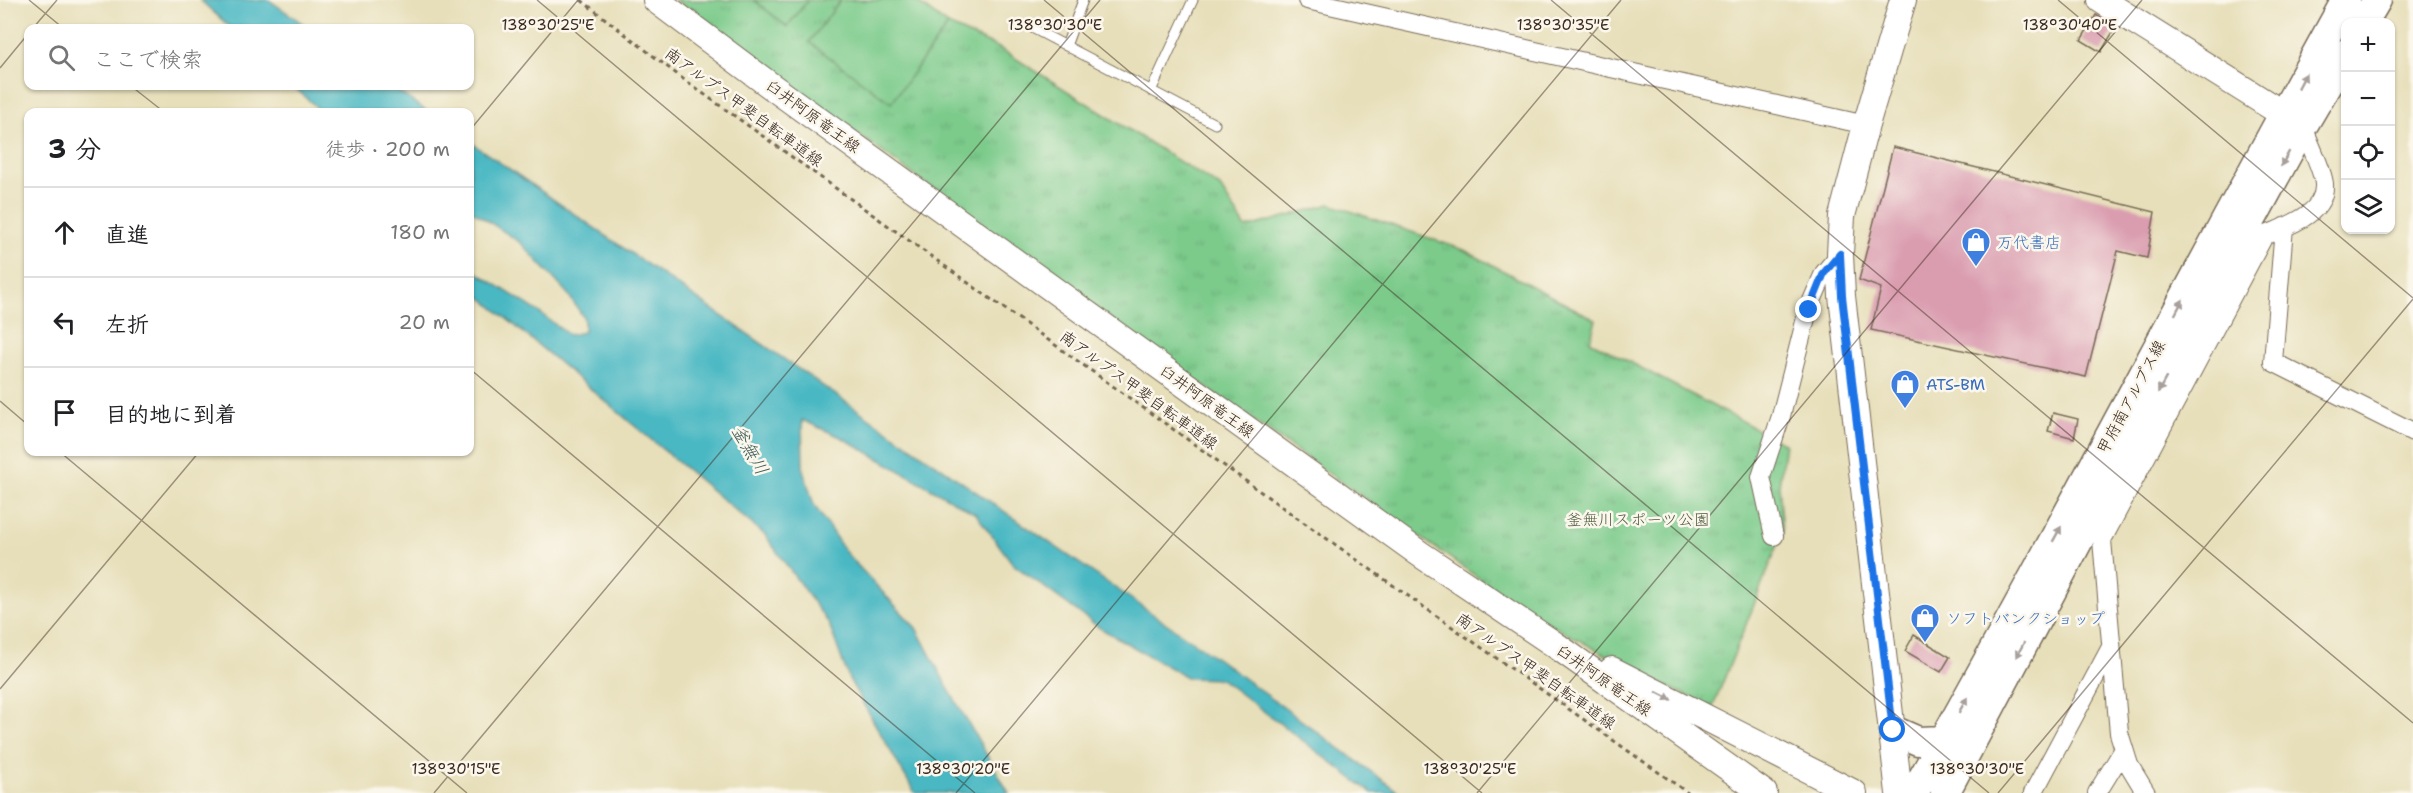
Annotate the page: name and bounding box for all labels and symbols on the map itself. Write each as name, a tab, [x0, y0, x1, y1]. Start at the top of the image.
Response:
text: 138°30'25"E	[502, 15, 594, 35]
text: 138°30'30"E	[1008, 15, 1102, 35]
text: 138°30'35"E	[1517, 15, 1609, 35]
text: 138°30'40"E	[2023, 15, 2117, 35]
street label: 南アルプス甲斐自転車道線	[661, 43, 827, 171]
one-way arrow	[2297, 72, 2307, 89]
street label: 臼井阿原竜王線	[762, 75, 864, 157]
one-way arrow	[2280, 151, 2290, 168]
shop icon: 万代書店	[1960, 226, 1992, 268]
place label: 万代書店	[1997, 232, 2061, 253]
route end	[1795, 296, 1821, 322]
one-way arrow	[2174, 298, 2184, 315]
street label: 南アルプス甲斐自転車道線	[1056, 326, 1222, 454]
street label: 甲府南アルプス線	[2092, 336, 2170, 458]
street label: 臼井阿原竜王線	[1156, 360, 1258, 442]
shop icon: ATS-BM	[1889, 368, 1921, 410]
place label: ATS-BM	[1926, 374, 1985, 395]
one-way arrow	[2156, 377, 2167, 393]
water label: 釜無川	[726, 421, 774, 479]
park label: 釜無川スポーツ公園	[1566, 509, 1710, 530]
one-way arrow	[2052, 525, 2062, 542]
shop icon: ソフトバンクショップ	[1909, 602, 1941, 644]
street label: 南アルプス甲斐自転車道線	[1452, 608, 1620, 734]
place label: ソフトバンクショップ	[1946, 608, 2105, 629]
street label: 臼井阿原竜王線	[1552, 639, 1656, 721]
one-way arrow	[2015, 642, 2025, 659]
one-way arrow	[1655, 691, 1672, 701]
one-way arrow	[1958, 696, 1968, 713]
route start	[1879, 716, 1905, 742]
text: 138°30'15"E	[411, 759, 501, 779]
text: 138°30'20"E	[916, 759, 1010, 779]
text: 138°30'25"E	[1424, 759, 1516, 779]
text: 138°30'30"E	[1930, 759, 2024, 779]

